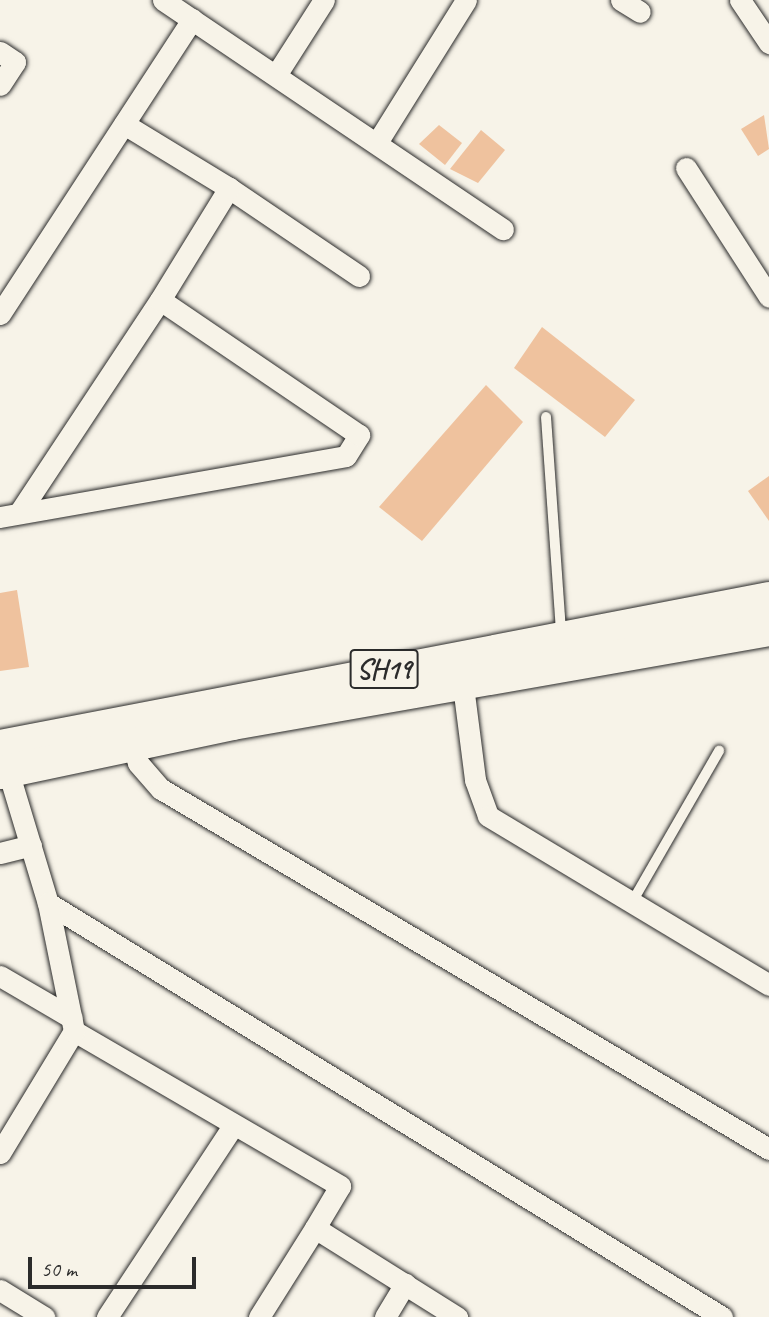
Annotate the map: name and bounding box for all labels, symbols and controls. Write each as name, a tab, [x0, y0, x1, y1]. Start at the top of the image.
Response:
road number: SH19	[349, 644, 419, 694]
scale bar	[32, 1244, 200, 1288]
text: 50 m	[41, 1256, 77, 1282]

